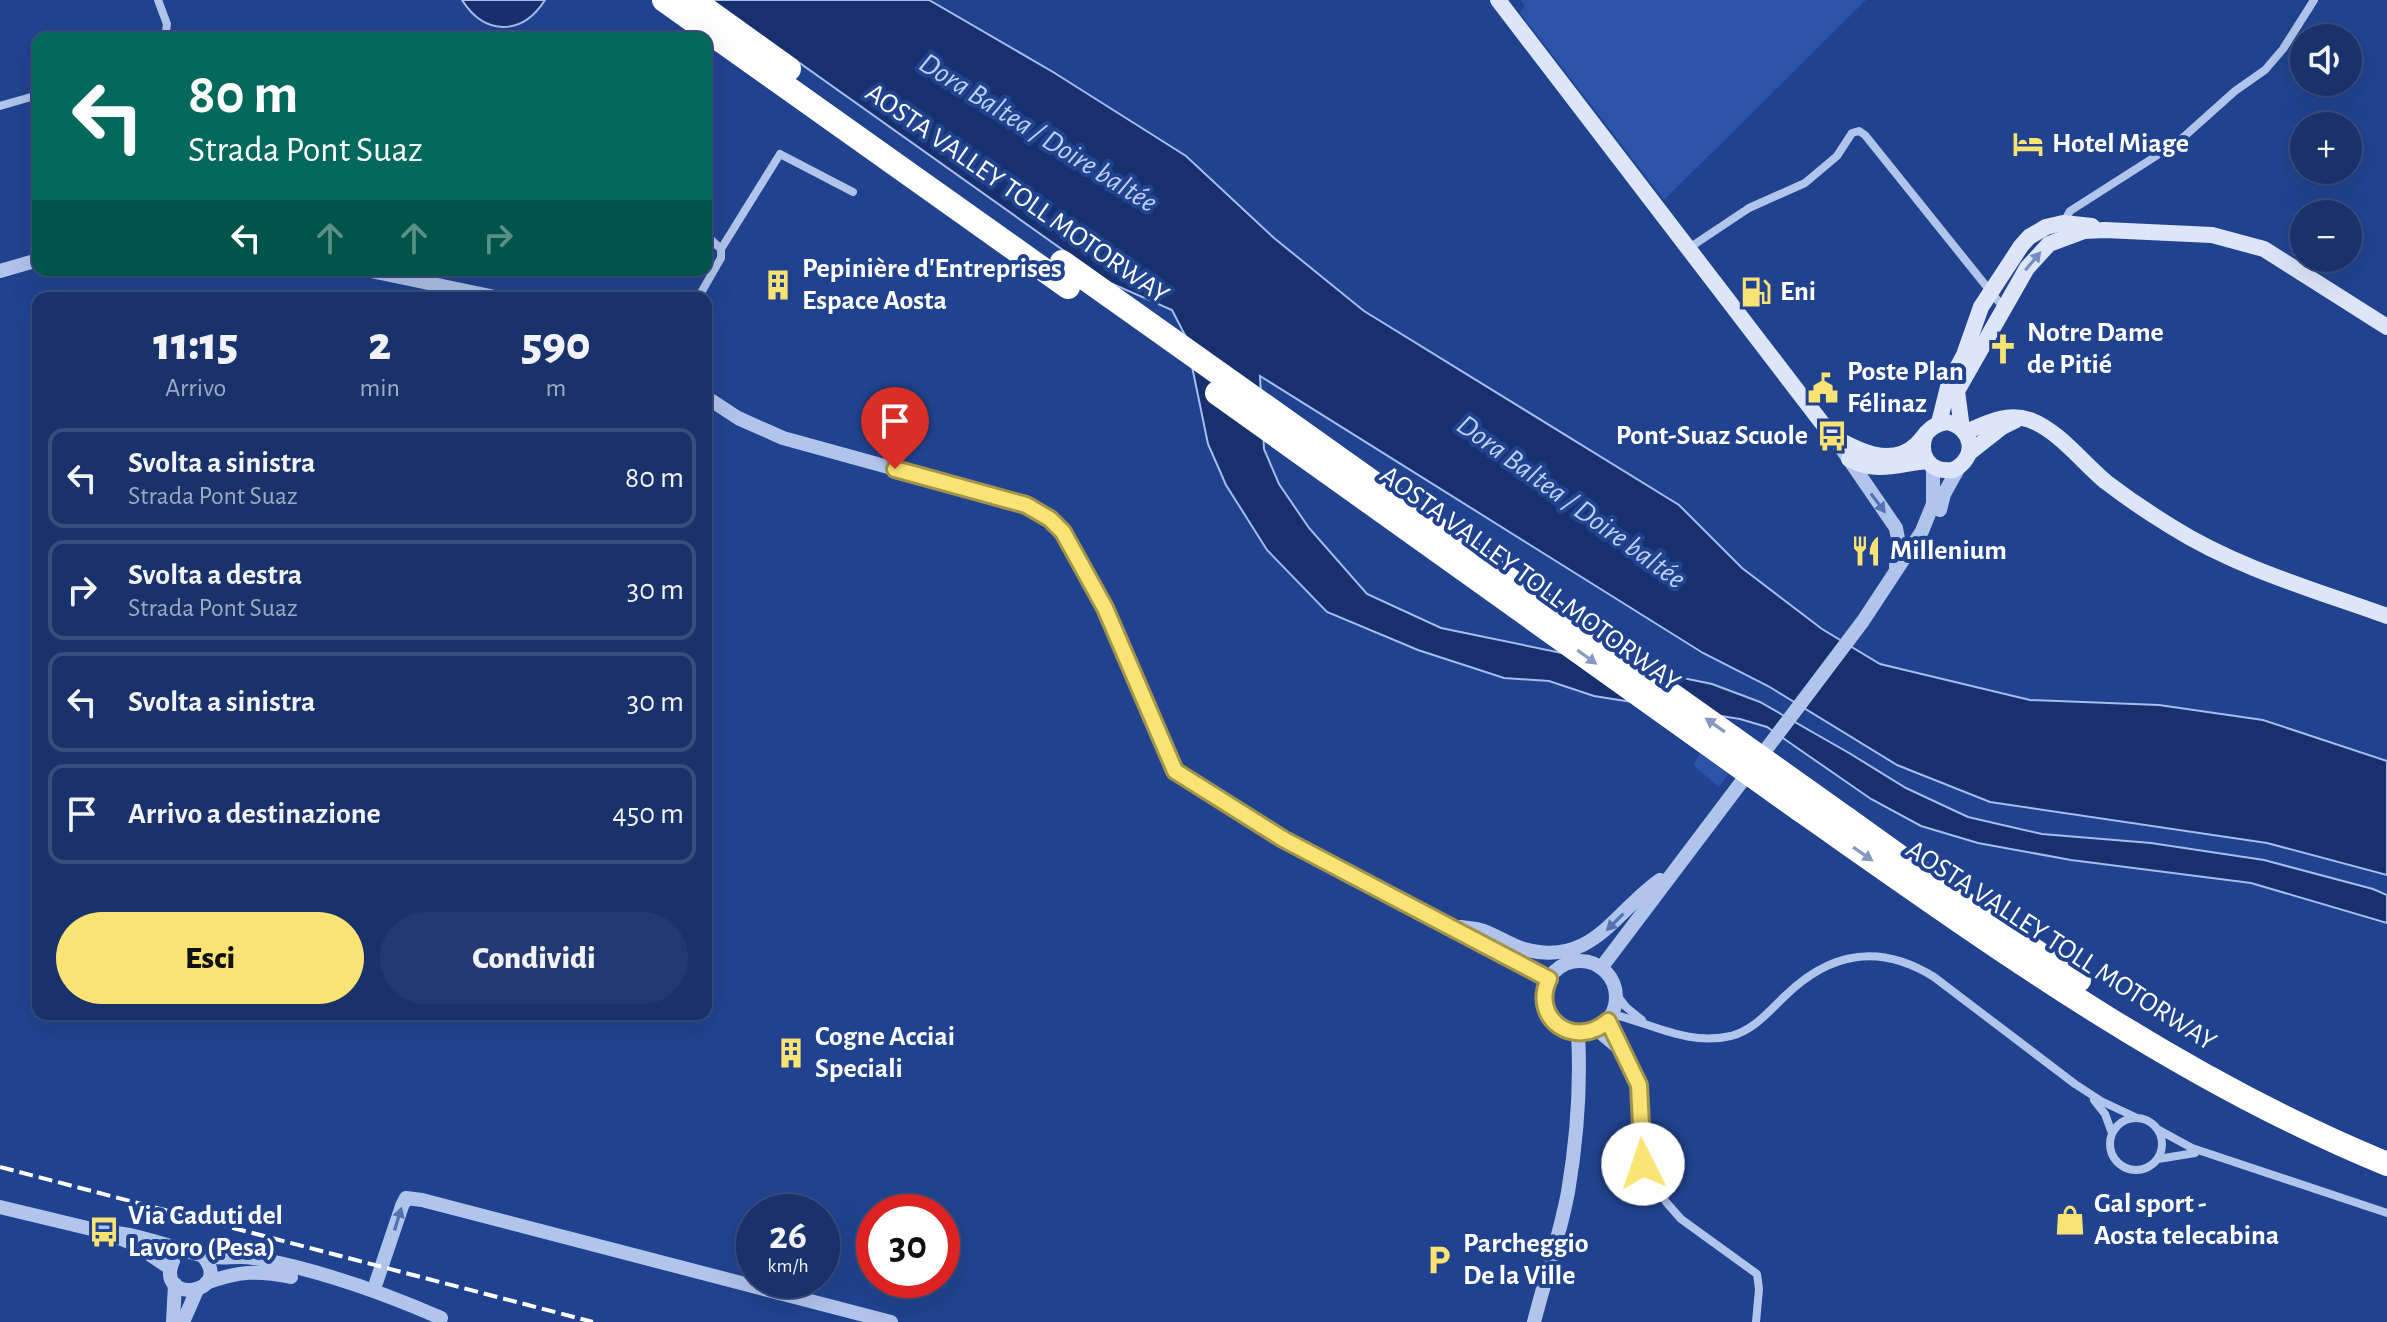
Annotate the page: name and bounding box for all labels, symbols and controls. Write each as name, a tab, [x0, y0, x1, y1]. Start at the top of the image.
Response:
map controls	[2290, 24, 2362, 272]
button: sound	[2290, 24, 2362, 96]
water label: Dora Baltea / Doire baltée	[914, 48, 1162, 218]
icon: left	[56, 64, 160, 168]
text: 80 m	[188, 67, 298, 123]
street label: AOSTA VALLEY TOLL MOTORWAY	[860, 78, 1174, 310]
button: +	[2290, 112, 2362, 184]
hotel icon: Hotel Miage	[2011, 127, 2045, 161]
place label: Hotel Miage	[2052, 130, 2189, 158]
text: Strada Pont Suaz	[188, 132, 423, 168]
button: −	[2290, 200, 2362, 272]
icon: left	[224, 216, 268, 260]
icon: ahead	[308, 216, 352, 260]
icon: ahead	[392, 216, 436, 260]
icon: right	[476, 216, 520, 260]
one-way arrow	[2024, 251, 2041, 271]
place label: Pepinière d'Entreprises Espace Aosta	[802, 255, 1062, 315]
building icon: Pepinière d'Entreprises Espace Aosta	[761, 268, 795, 302]
fuel station icon: Eni	[1739, 275, 1773, 309]
place label: Eni	[1780, 278, 1816, 306]
place label: Notre Dame de Pitié	[2027, 319, 2164, 379]
text: 11:15	[153, 321, 238, 369]
text: 2	[368, 321, 391, 369]
text: 590	[521, 321, 591, 369]
church icon: Notre Dame de Pitié	[1986, 332, 2020, 366]
place label: Poste Plan Félinaz	[1847, 358, 1964, 418]
public building icon: Poste Plan Félinaz	[1806, 371, 1840, 405]
text: Arrivo	[165, 375, 226, 401]
text: min	[360, 375, 400, 401]
text: m	[546, 375, 566, 401]
pin	[861, 387, 929, 469]
icon: arrive	[873, 399, 917, 443]
water label: Dora Baltea / Doire baltée	[1451, 409, 1691, 595]
bus stop icon: Pont-Suaz Scuole	[1815, 419, 1849, 453]
place label: Pont-Suaz Scuole	[1616, 422, 1808, 450]
text: Svolta a sinistra	[128, 448, 315, 478]
icon: left	[60, 456, 104, 500]
street label: AOSTA VALLEY TOLL MOTORWAY	[1375, 461, 1685, 697]
text: 80 m	[625, 463, 684, 493]
text: Strada Pont Suaz	[128, 483, 298, 509]
one-way arrow	[1870, 493, 1886, 513]
restaurant icon: Millenium	[1849, 534, 1883, 568]
place label: Millenium	[1890, 537, 2007, 565]
text: Svolta a destra	[128, 560, 302, 590]
icon: right	[60, 568, 104, 612]
text: 30 m	[627, 575, 684, 605]
text: Strada Pont Suaz	[128, 595, 298, 621]
one-way arrow	[1577, 649, 1598, 665]
icon: left	[60, 680, 104, 724]
text: Svolta a sinistra	[128, 687, 315, 717]
text: 30 m	[627, 687, 684, 717]
one-way arrow	[1704, 718, 1725, 733]
icon: arrive	[60, 792, 104, 836]
text: Arrivo a destinazione	[128, 799, 381, 829]
text: 450 m	[612, 799, 684, 829]
street label: AOSTA VALLEY TOLL MOTORWAY	[1901, 835, 2221, 1057]
one-way arrow	[1853, 845, 1873, 861]
button: Esci	[56, 912, 364, 1004]
button: Condividi	[380, 912, 688, 1004]
one-way arrow	[1606, 912, 1625, 931]
place label: Cogne Acciai Speciali	[815, 1023, 955, 1083]
building icon: Cogne Acciai Speciali	[774, 1036, 808, 1070]
position arrow	[1601, 1122, 1685, 1206]
place label: Gal sport - Aosta telecabina	[2094, 1190, 2279, 1250]
speed limit sign: 30	[856, 1194, 960, 1298]
place label: Via Caduti del Lavoro (Pesa)	[128, 1202, 283, 1262]
shop icon: Gal sport - Aosta telecabina	[2053, 1203, 2087, 1237]
one-way arrow	[392, 1207, 405, 1231]
bus stop icon: Via Caduti del Lavoro (Pesa)	[87, 1215, 121, 1249]
text: 26	[769, 1216, 807, 1256]
place label: Parcheggio De la Ville	[1463, 1230, 1589, 1290]
parking icon: Parcheggio De la Ville	[1422, 1243, 1456, 1277]
text: km/h	[767, 1256, 809, 1276]

